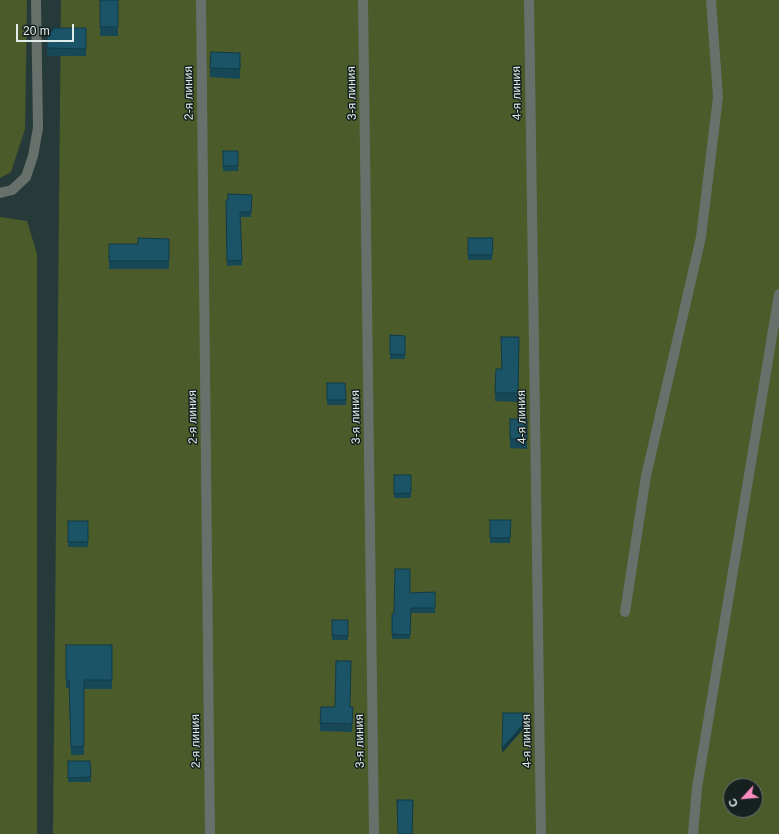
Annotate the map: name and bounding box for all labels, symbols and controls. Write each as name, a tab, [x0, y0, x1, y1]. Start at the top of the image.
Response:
scale bar	[18, 16, 76, 42]
text: 20 m	[23, 24, 50, 38]
street label: 2-я линия	[181, 66, 197, 120]
street label: 3-я линия	[344, 66, 360, 120]
street label: 4-я линия	[509, 66, 525, 120]
street label: 2-я линия	[185, 390, 201, 444]
street label: 3-я линия	[348, 390, 364, 444]
street label: 4-я линия	[514, 390, 530, 444]
street label: 2-я линия	[188, 714, 204, 768]
street label: 3-я линия	[352, 714, 368, 768]
street label: 4-я линия	[519, 714, 535, 768]
north arrow	[723, 778, 763, 818]
text: С	[726, 797, 740, 809]

